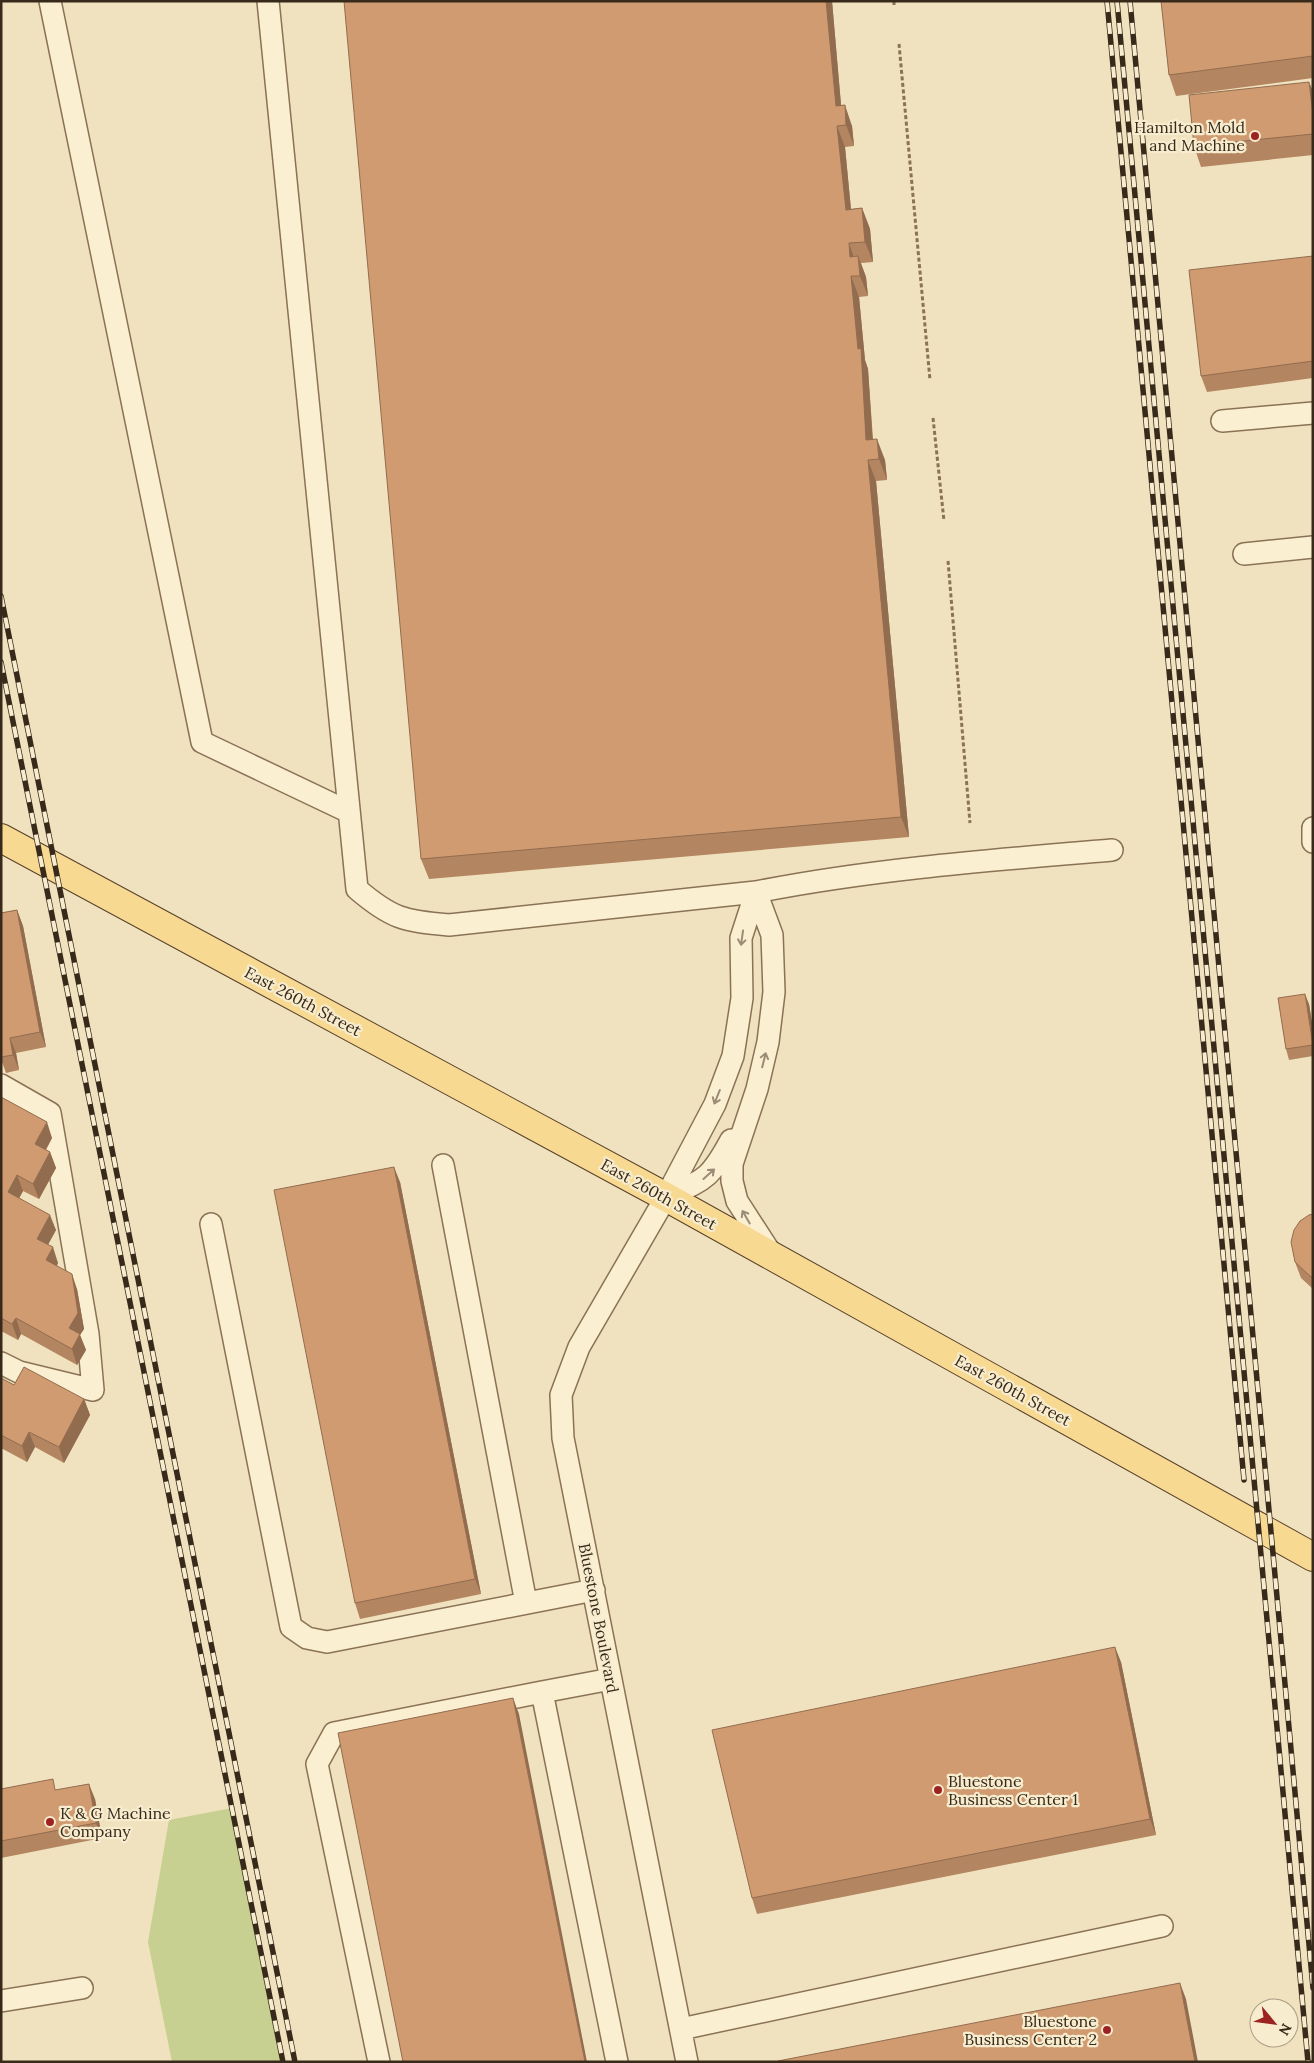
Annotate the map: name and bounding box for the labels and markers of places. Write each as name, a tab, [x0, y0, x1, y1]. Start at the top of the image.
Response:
place label: Hamilton Mold and Machine	[1134, 117, 1245, 155]
marker: Hamilton Mold and Machine	[1249, 130, 1261, 142]
place label: Bluestone Business Center 1	[948, 1771, 1078, 1809]
marker: Bluestone Business Center 1	[932, 1784, 944, 1796]
place label: K & G Machine Company	[60, 1803, 171, 1841]
marker: K & G Machine Company	[44, 1816, 56, 1828]
place label: Bluestone Business Center 2	[964, 2011, 1097, 2049]
marker: Bluestone Business Center 2	[1101, 2024, 1113, 2036]

